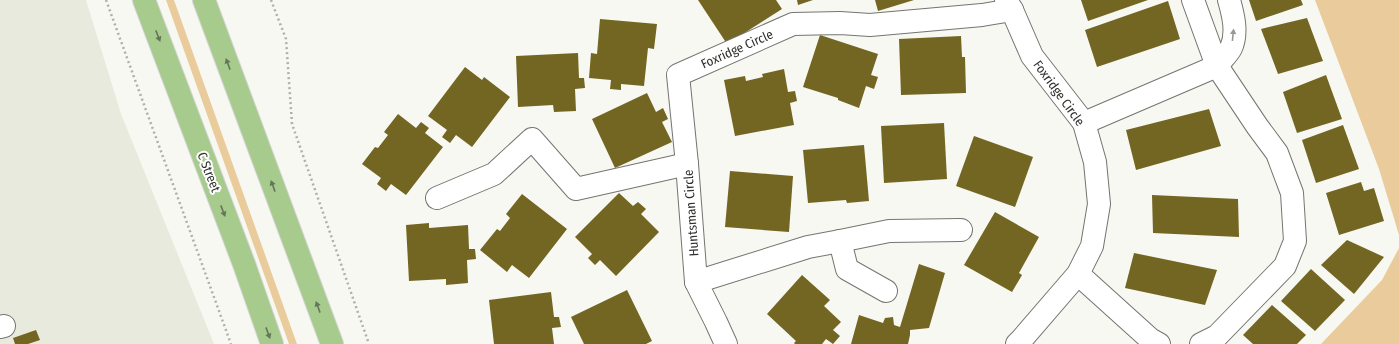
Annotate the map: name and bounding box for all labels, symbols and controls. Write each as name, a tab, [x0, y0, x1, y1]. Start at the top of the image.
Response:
street label: Foxridge Circle	[699, 26, 775, 72]
one-way arrow	[1230, 29, 1237, 41]
one-way arrow	[155, 31, 161, 43]
one-way arrow	[225, 57, 231, 69]
street label: Foxridge Circle	[1030, 57, 1088, 129]
street label: C Street	[195, 150, 224, 195]
street label: Huntsman Circle	[680, 169, 702, 257]
one-way arrow	[270, 179, 276, 191]
one-way arrow	[221, 205, 227, 217]
one-way arrow	[315, 301, 321, 313]
one-way arrow	[266, 327, 272, 339]

